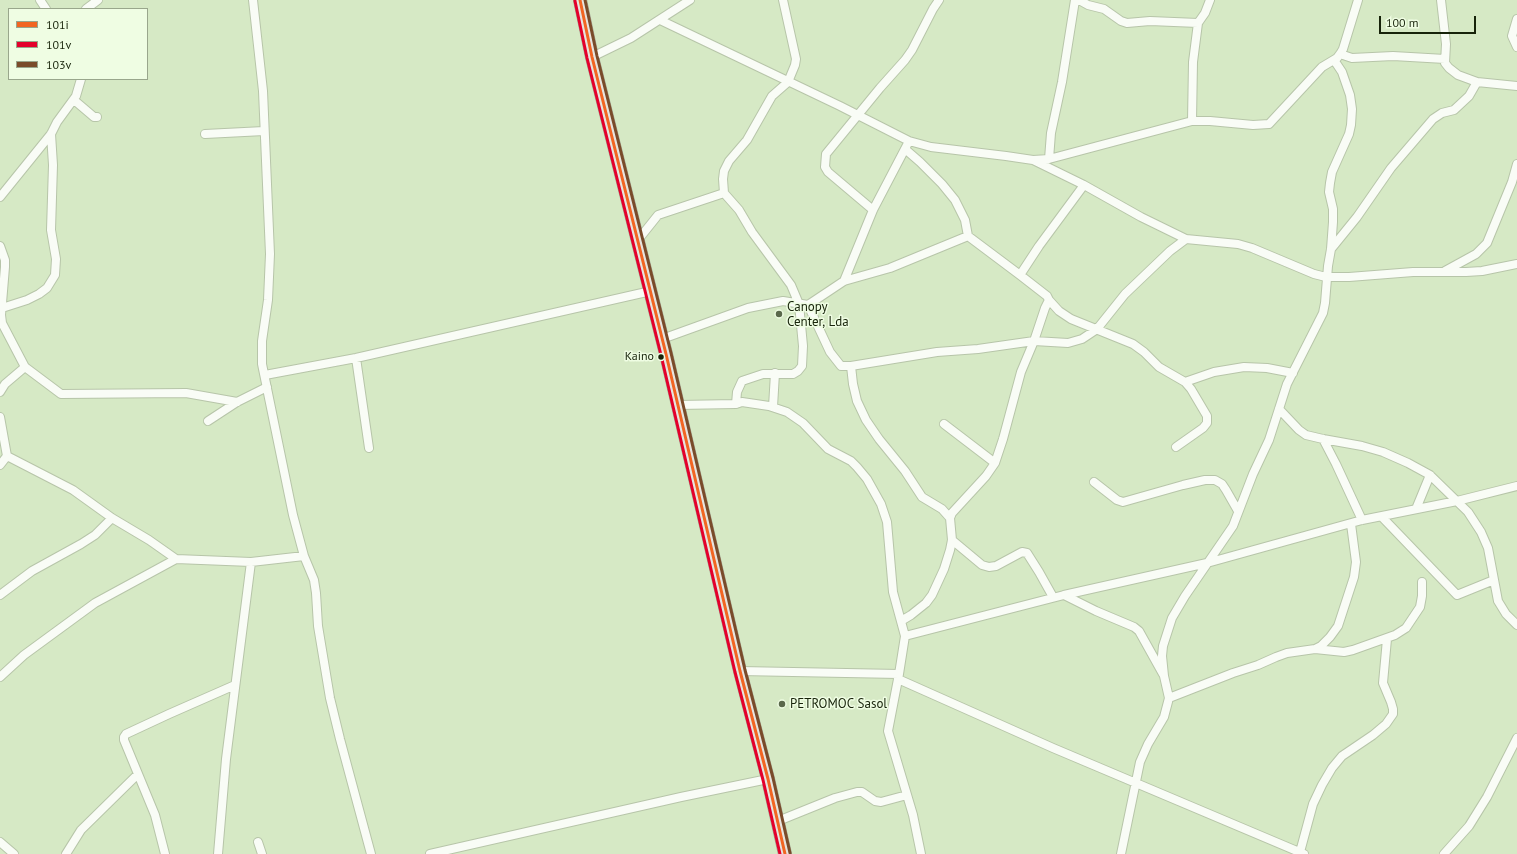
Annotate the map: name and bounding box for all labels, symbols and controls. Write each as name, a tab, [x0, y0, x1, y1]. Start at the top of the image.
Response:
legend	[8, 8, 148, 80]
scale bar	[1381, 8, 1478, 34]
text: 100 m	[1386, 15, 1419, 30]
text: 101i	[46, 17, 69, 32]
text: 101v	[46, 37, 71, 52]
text: 103v	[46, 57, 71, 72]
place label: Canopy Center, Lda	[787, 299, 849, 330]
marker: Canopy Center, Lda	[774, 309, 784, 319]
place label: Kaino	[625, 350, 654, 364]
marker: Kaino	[656, 352, 666, 362]
place label: PETROMOC Sasol	[790, 696, 887, 712]
marker: PETROMOC Sasol	[777, 699, 787, 709]

